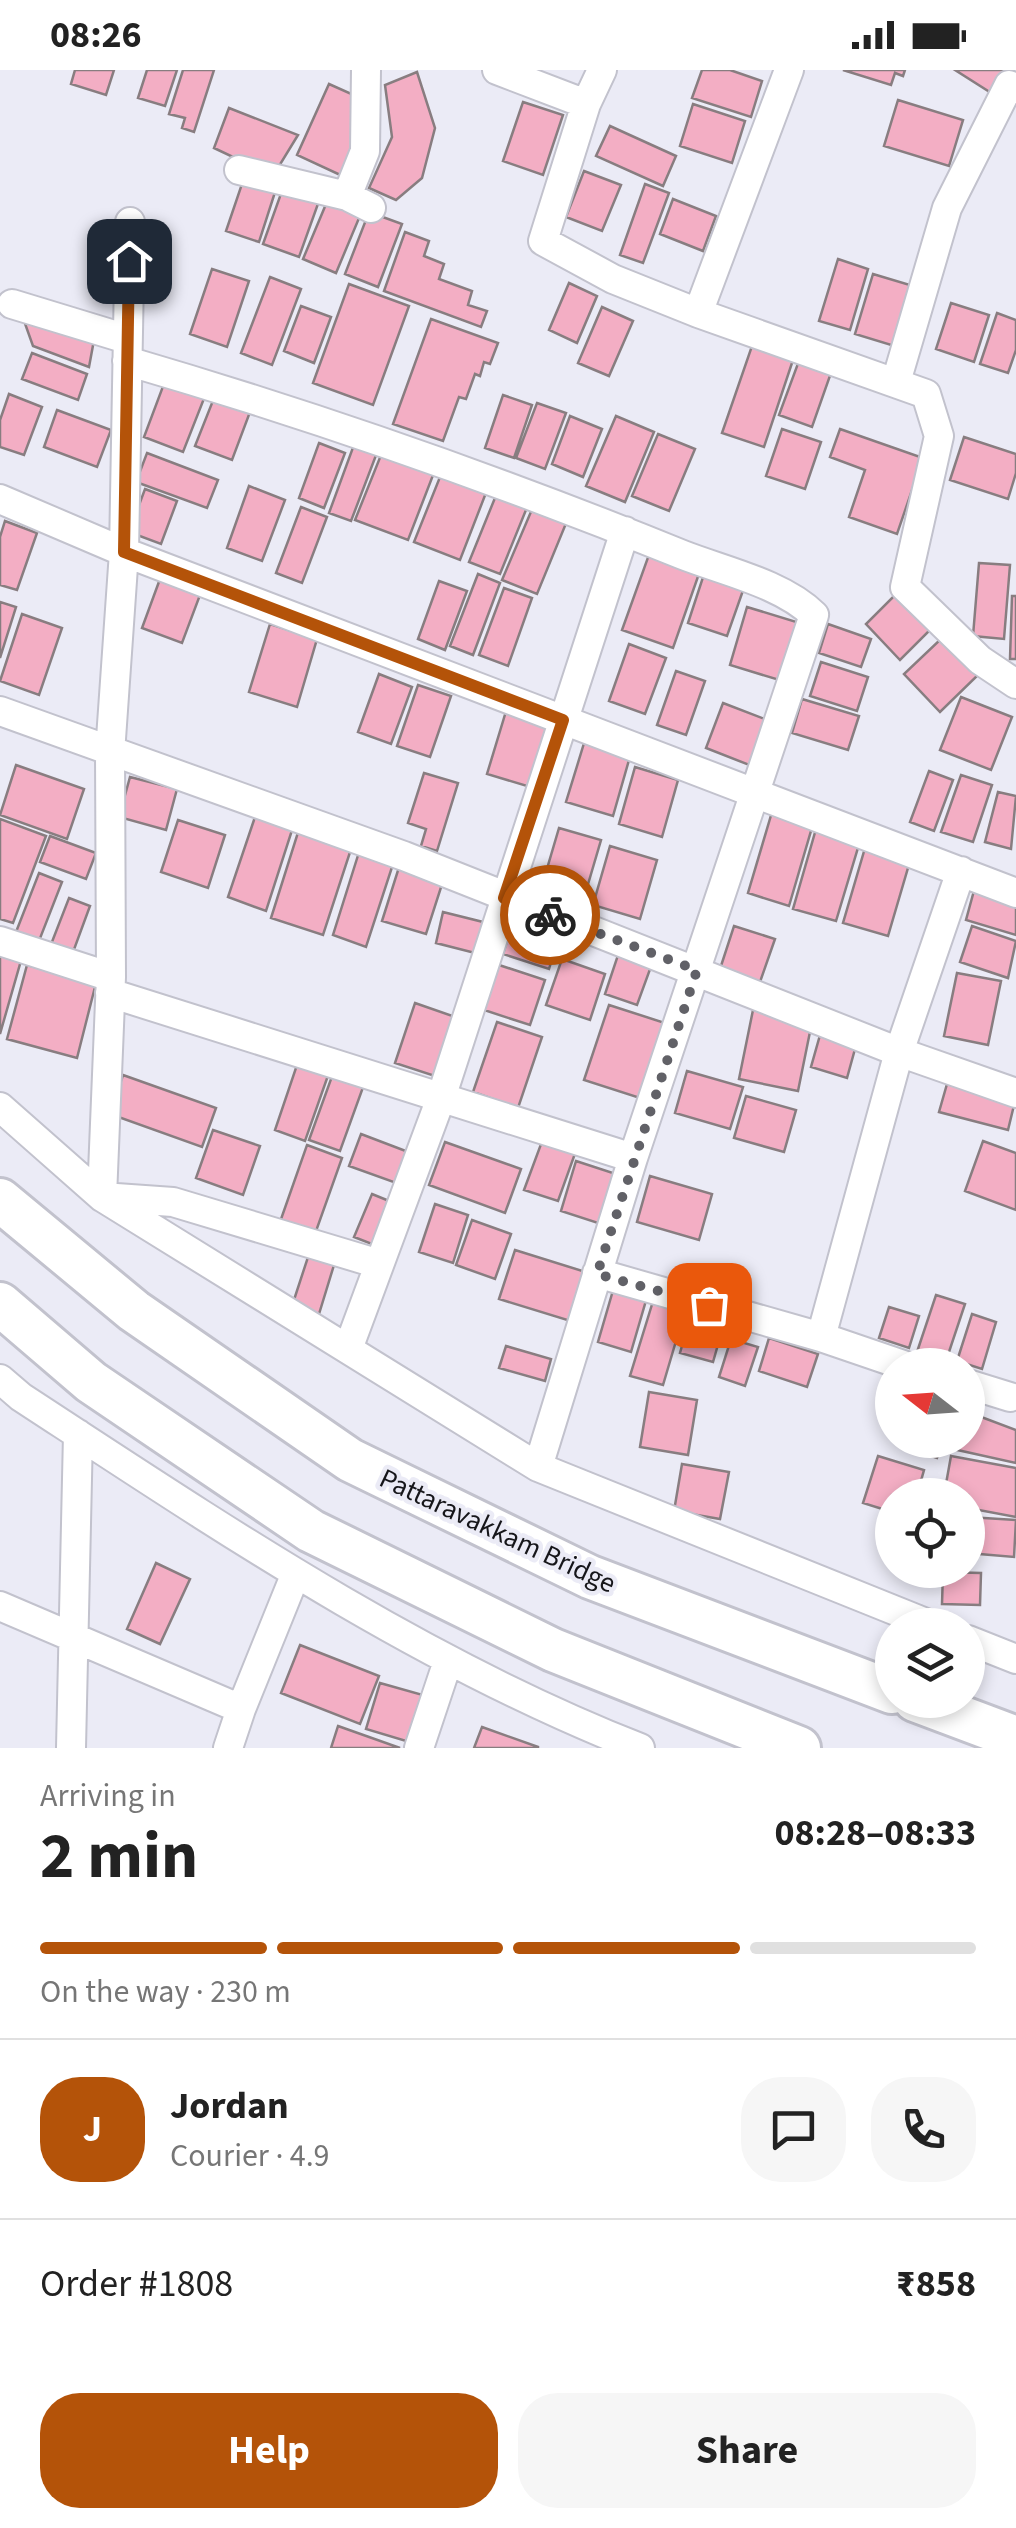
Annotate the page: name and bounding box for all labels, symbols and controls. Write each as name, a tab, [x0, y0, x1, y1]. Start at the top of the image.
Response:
text: 08:26	[50, 8, 142, 62]
pin	[87, 219, 172, 304]
icon: home	[102, 234, 157, 289]
courier	[500, 865, 600, 965]
icon: bike	[523, 888, 578, 943]
pin	[667, 1263, 752, 1348]
icon: bag	[682, 1278, 737, 1333]
north arrow	[875, 1348, 985, 1458]
map controls	[875, 1348, 985, 1718]
street label: Pattaravakkam Bridge	[373, 1459, 622, 1603]
button: locate	[875, 1478, 985, 1588]
button: layers	[875, 1608, 985, 1718]
text: Arriving in	[40, 1773, 176, 1819]
text: 08:28–08:33	[774, 1806, 976, 1860]
text: 2 min	[40, 1810, 198, 1903]
text: On the way · 230 m	[40, 1969, 291, 2015]
button: chat	[741, 2077, 846, 2182]
button: phone	[871, 2077, 976, 2182]
text: Jordan	[170, 2079, 289, 2133]
text: J	[83, 2102, 102, 2156]
text: Courier · 4.9	[170, 2133, 330, 2179]
text: Order #1808	[40, 2257, 233, 2311]
text: ₹858	[896, 2257, 976, 2311]
button: Help	[40, 2393, 498, 2508]
button: Share	[518, 2393, 976, 2508]

